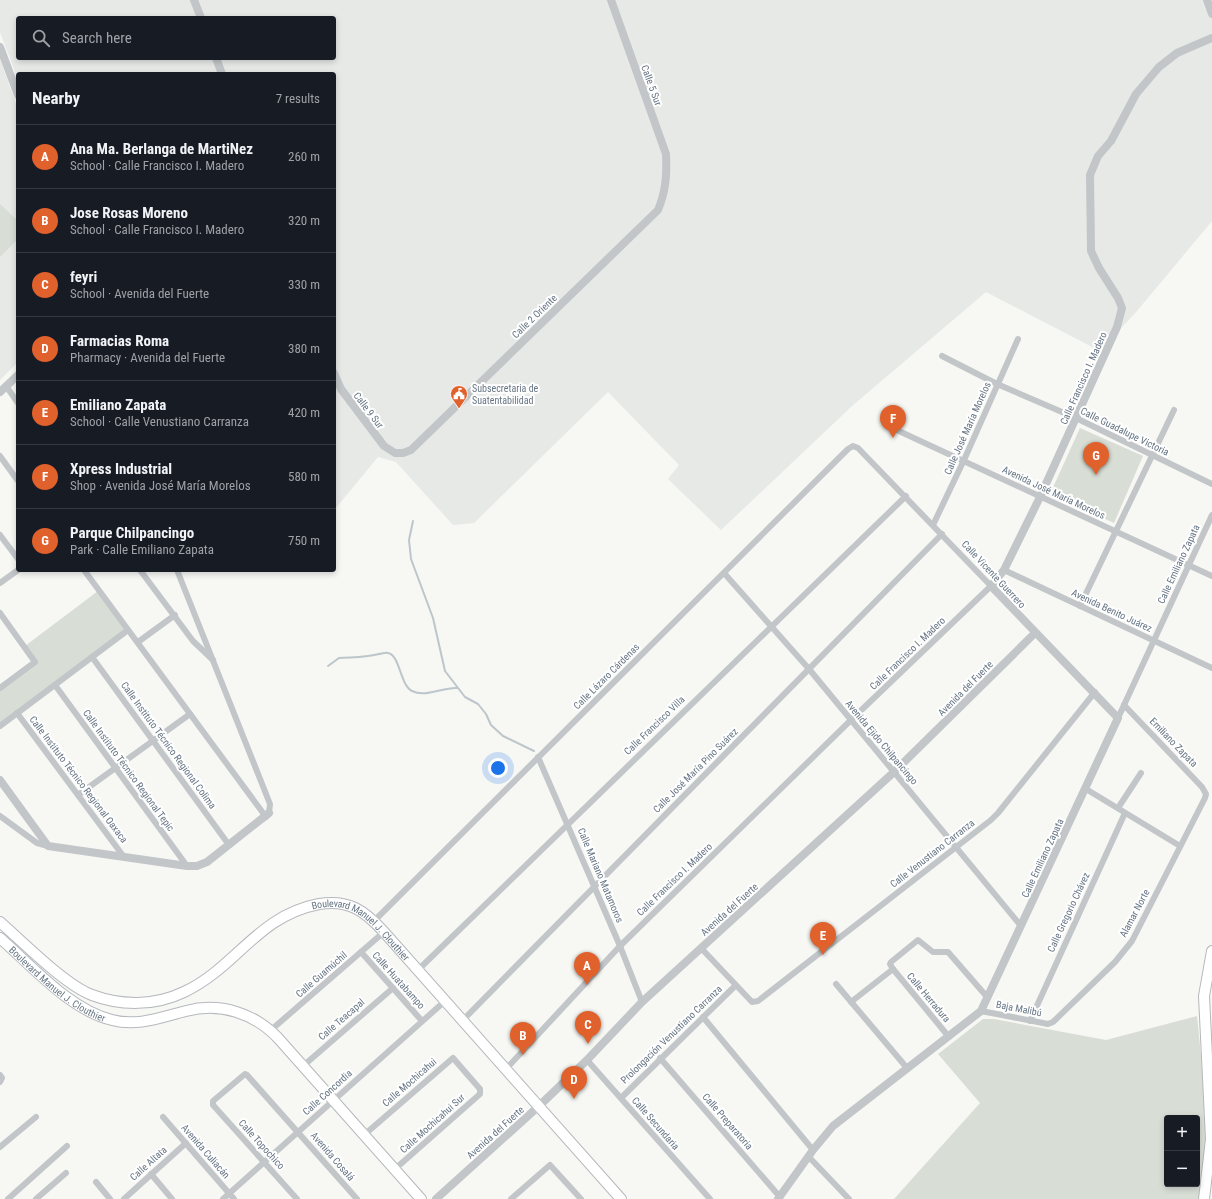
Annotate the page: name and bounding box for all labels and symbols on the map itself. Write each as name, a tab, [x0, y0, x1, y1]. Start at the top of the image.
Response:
street label: Calle 5 Sur	[639, 63, 664, 107]
street label: Calle 2 Oriente	[510, 292, 559, 340]
street label: Calle Francisco I. Madero	[1058, 330, 1109, 426]
street label: Calle José María Morelos	[942, 380, 993, 476]
place label: Subsecretaria de Suatentabilidad	[472, 383, 539, 406]
public building icon: Subsecretaria de Suatentabilidad	[449, 384, 469, 409]
street label: Calle 9 Sur	[351, 390, 386, 431]
street label: Calle Guadalupe Victoria	[1079, 404, 1171, 458]
pin: F	[880, 405, 906, 438]
pin: G	[1083, 442, 1109, 475]
street label: Avenida José María Morelos	[1001, 464, 1107, 521]
street label: Calle Emiliano Zapata	[1155, 523, 1202, 605]
street label: Calle Vicente Guerrero	[960, 538, 1028, 610]
street label: Avenida Benito Juárez	[1070, 587, 1154, 634]
street label: Calle Francisco I. Madero	[868, 615, 947, 692]
street label: Calle Lázaro Cárdenas	[571, 641, 642, 711]
street label: Avenida del Fuerte	[936, 658, 995, 718]
street label: Calle Instituto Técnico Regional Colima	[119, 680, 218, 811]
street label: Calle Francisco Villa	[622, 694, 687, 757]
street label: Avenida Ejido Chilpancingo	[843, 698, 920, 787]
street label: Calle Instituto Técnico Regional Tepic	[81, 707, 177, 834]
street label: Calle Instituto Técnico Regional Oaxaca	[27, 714, 130, 845]
street label: Emiliano Zapata	[1148, 716, 1200, 769]
street label: Calle José María Pino Suárez	[651, 726, 740, 815]
your location	[488, 758, 508, 778]
street label: Calle Venustiano Carranza	[888, 817, 977, 890]
street label: Calle Emiliano Zapata	[1019, 817, 1066, 899]
street label: Calle Mariano Matamoros	[576, 826, 626, 925]
street label: Calle Francisco I. Madero	[635, 841, 714, 918]
street label: Calle Gregorio Chávez	[1045, 871, 1092, 954]
street label: Avenida del Fuerte	[699, 881, 760, 938]
street label: Alamar Norte	[1117, 887, 1152, 939]
street label: Boulevard Manuel J. Clouthier	[310, 898, 412, 963]
pin: E	[810, 922, 836, 955]
street label: Boulevard Manuel J. Clouthier	[7, 944, 107, 1024]
street label: Calle Guamúchil	[294, 949, 349, 1000]
street label: Calle Huatabampo	[370, 950, 427, 1011]
pin: A	[574, 952, 600, 985]
street label: Calle Herradura	[905, 970, 953, 1024]
street label: Prolongación Venustiano Carranza	[619, 983, 724, 1086]
street label: Calle Teacapal	[316, 996, 367, 1042]
street label: Baja Malibú	[995, 999, 1043, 1018]
pin: C	[575, 1011, 601, 1044]
pin: B	[510, 1022, 536, 1055]
street label: Calle Mochicahui	[380, 1056, 438, 1109]
pin: D	[561, 1066, 587, 1099]
street label: Calle Concordia	[301, 1067, 354, 1117]
street label: Calle Mochicahui Sur	[398, 1091, 467, 1155]
street label: Calle Preparatoria	[700, 1091, 755, 1152]
street label: Calle Secundaria	[630, 1095, 682, 1152]
street label: Avenida del Fuerte	[465, 1104, 526, 1161]
street label: Calle Topochico	[236, 1117, 287, 1171]
street label: Avenida Culiacán	[179, 1122, 232, 1181]
street label: Avenida Cosalá	[309, 1130, 357, 1183]
street label: Calle Altata	[128, 1144, 169, 1183]

